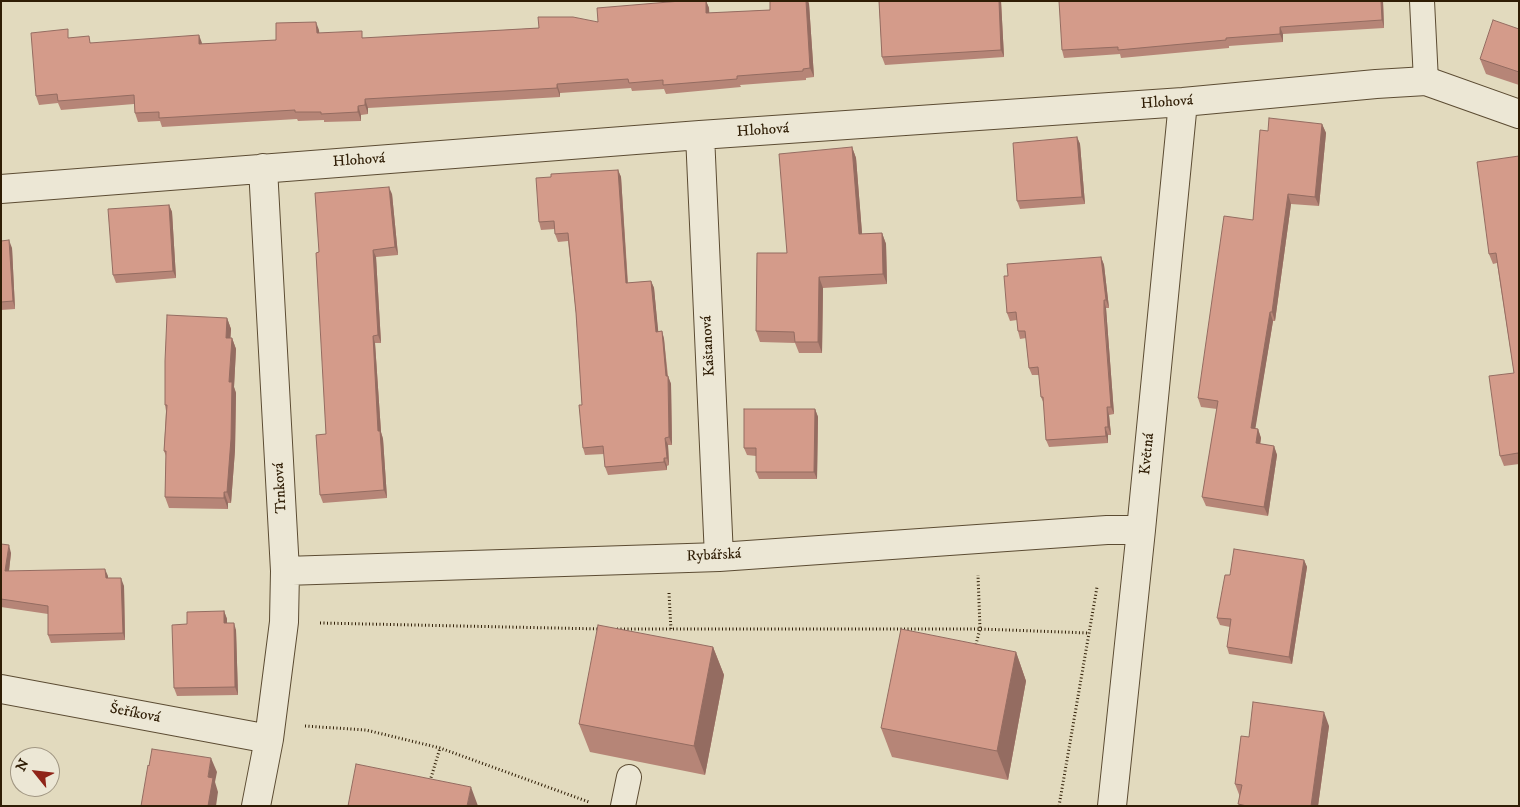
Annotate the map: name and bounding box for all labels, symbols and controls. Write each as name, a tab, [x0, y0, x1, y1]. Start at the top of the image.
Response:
street label: Hlohová	[1140, 92, 1194, 114]
street label: Hlohová	[736, 120, 790, 142]
street label: Hlohová	[332, 150, 386, 172]
street label: Kaštanová	[698, 315, 720, 377]
street label: Květná	[1137, 432, 1159, 476]
street label: Trnková	[271, 462, 291, 514]
street label: Rybářská	[686, 546, 742, 566]
street label: Šeříková	[108, 700, 162, 728]
north arrow	[10, 747, 60, 797]
text: N	[12, 756, 33, 775]

